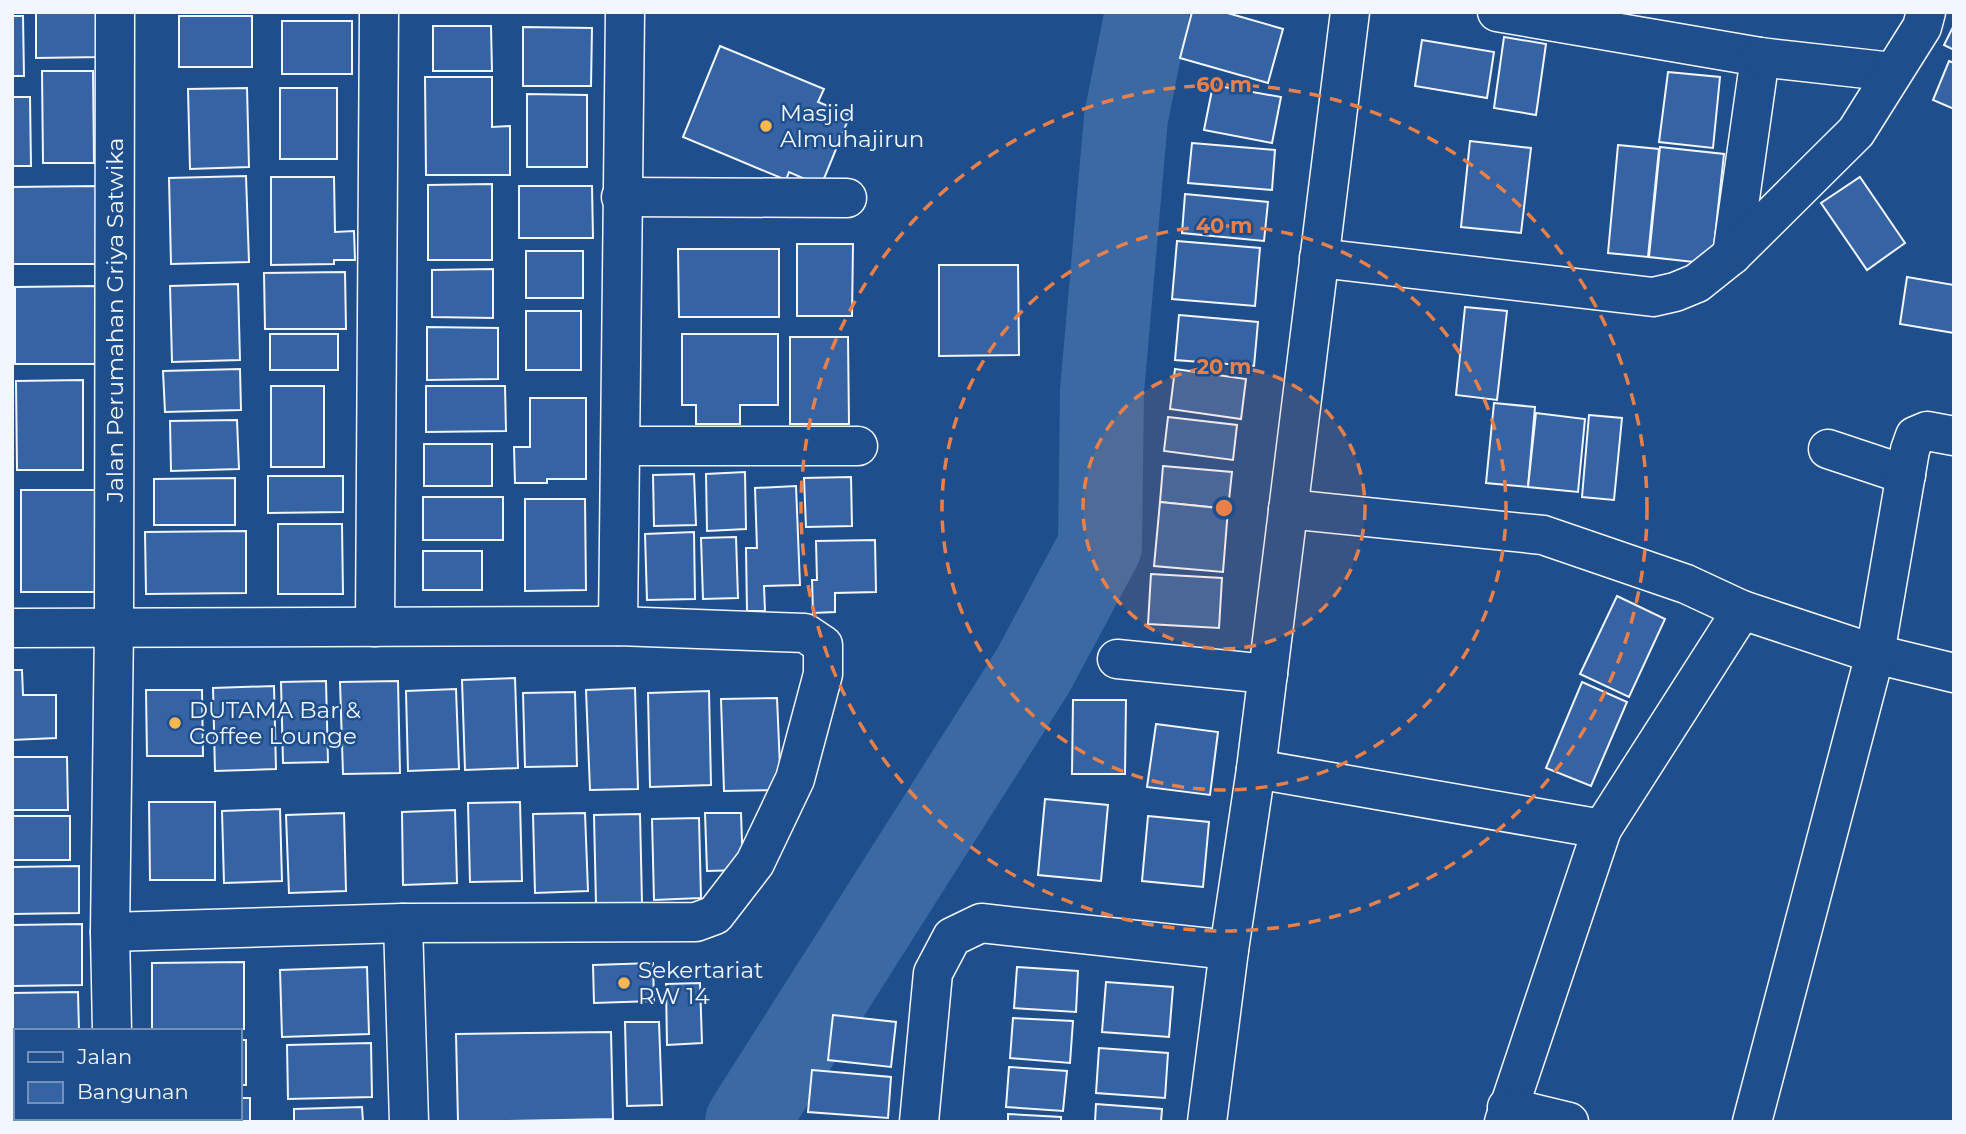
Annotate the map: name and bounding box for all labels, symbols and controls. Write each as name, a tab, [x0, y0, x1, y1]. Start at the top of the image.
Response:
text: 60 m	[1196, 72, 1252, 97]
place label: Masjid Almuhajirun	[780, 99, 924, 153]
marker: Masjid Almuhajirun	[758, 118, 774, 134]
street label: Jalan Perumahan Griya Satwika	[101, 138, 129, 503]
text: 40 m	[1196, 213, 1252, 238]
text: 20 m	[1197, 354, 1251, 379]
centre of rings	[1212, 496, 1236, 520]
place label: DUTAMA Bar & Coffee Lounge	[189, 696, 361, 750]
marker: DUTAMA Bar & Coffee Lounge	[167, 715, 183, 731]
place label: Sekertariat RW 14	[638, 956, 763, 1010]
marker: Sekertariat RW 14	[616, 975, 632, 991]
legend	[14, 1029, 242, 1120]
text: Jalan	[76, 1044, 132, 1069]
text: Bangunan	[77, 1079, 189, 1104]

